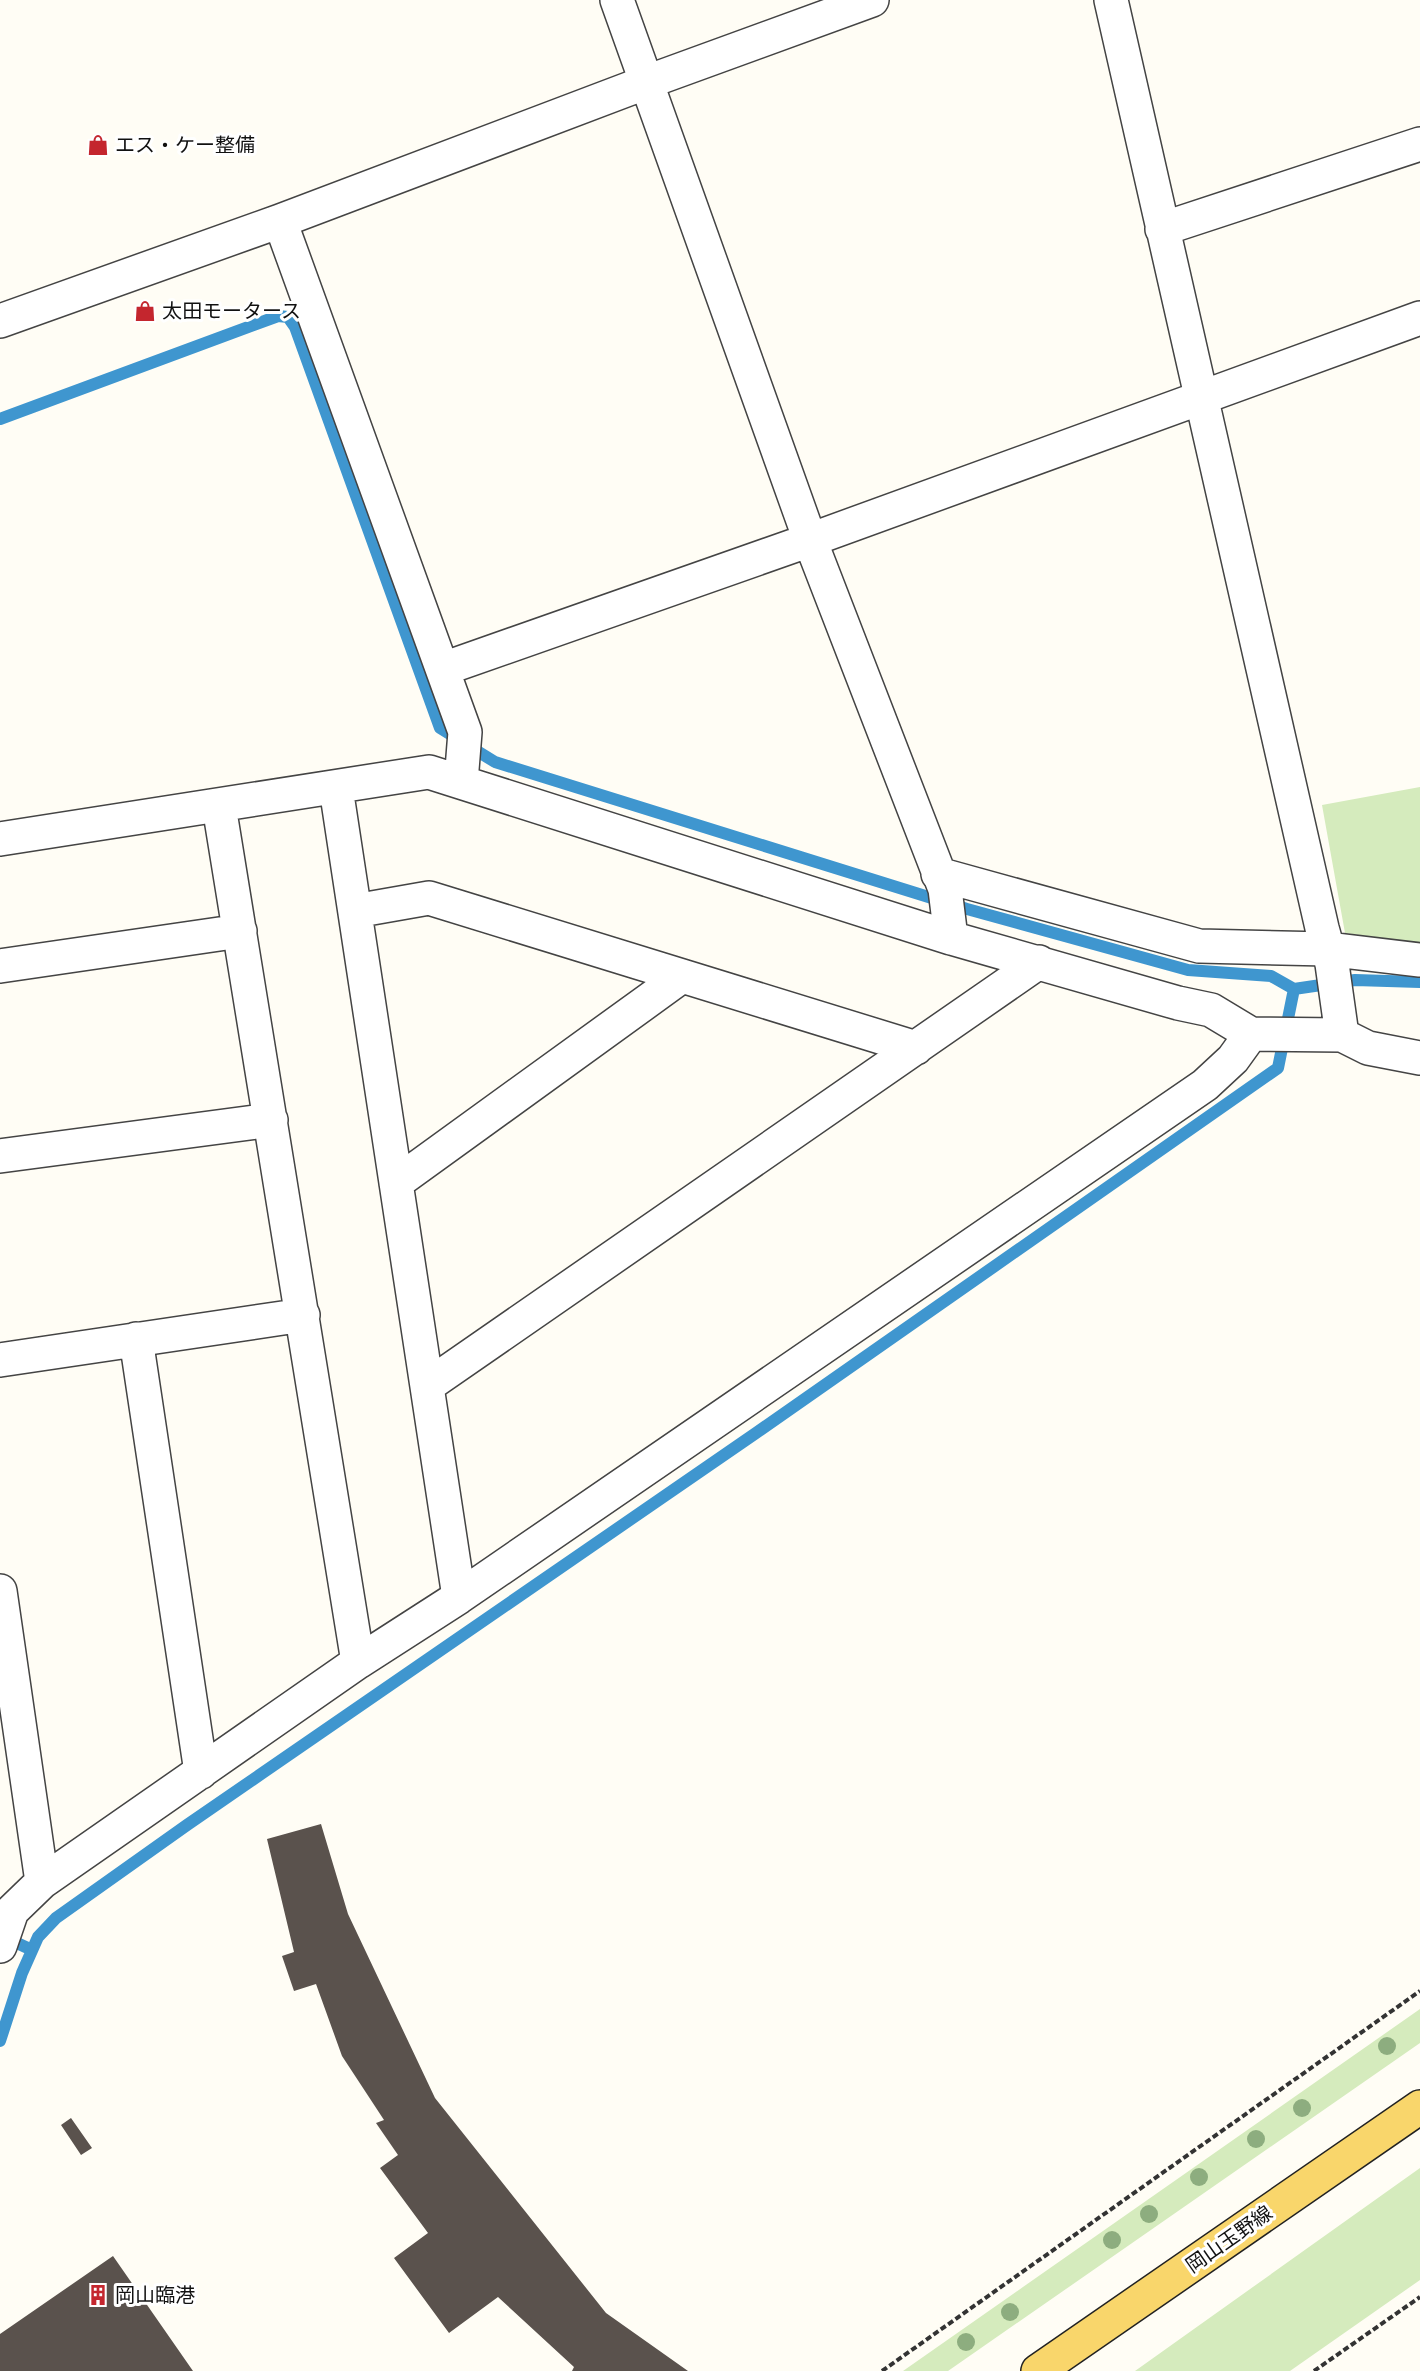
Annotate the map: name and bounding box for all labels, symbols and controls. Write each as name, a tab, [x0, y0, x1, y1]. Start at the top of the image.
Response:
place label: エス・ケー整備	[115, 131, 255, 158]
shop icon: エス・ケー整備	[86, 133, 110, 157]
place label: 太田モータース	[162, 297, 301, 324]
shop icon: 太田モータース	[133, 299, 157, 323]
street label: 岡山玉野線	[1180, 2199, 1277, 2278]
place label: 岡山臨港	[115, 2281, 195, 2308]
building icon: 岡山臨港	[86, 2283, 110, 2307]

